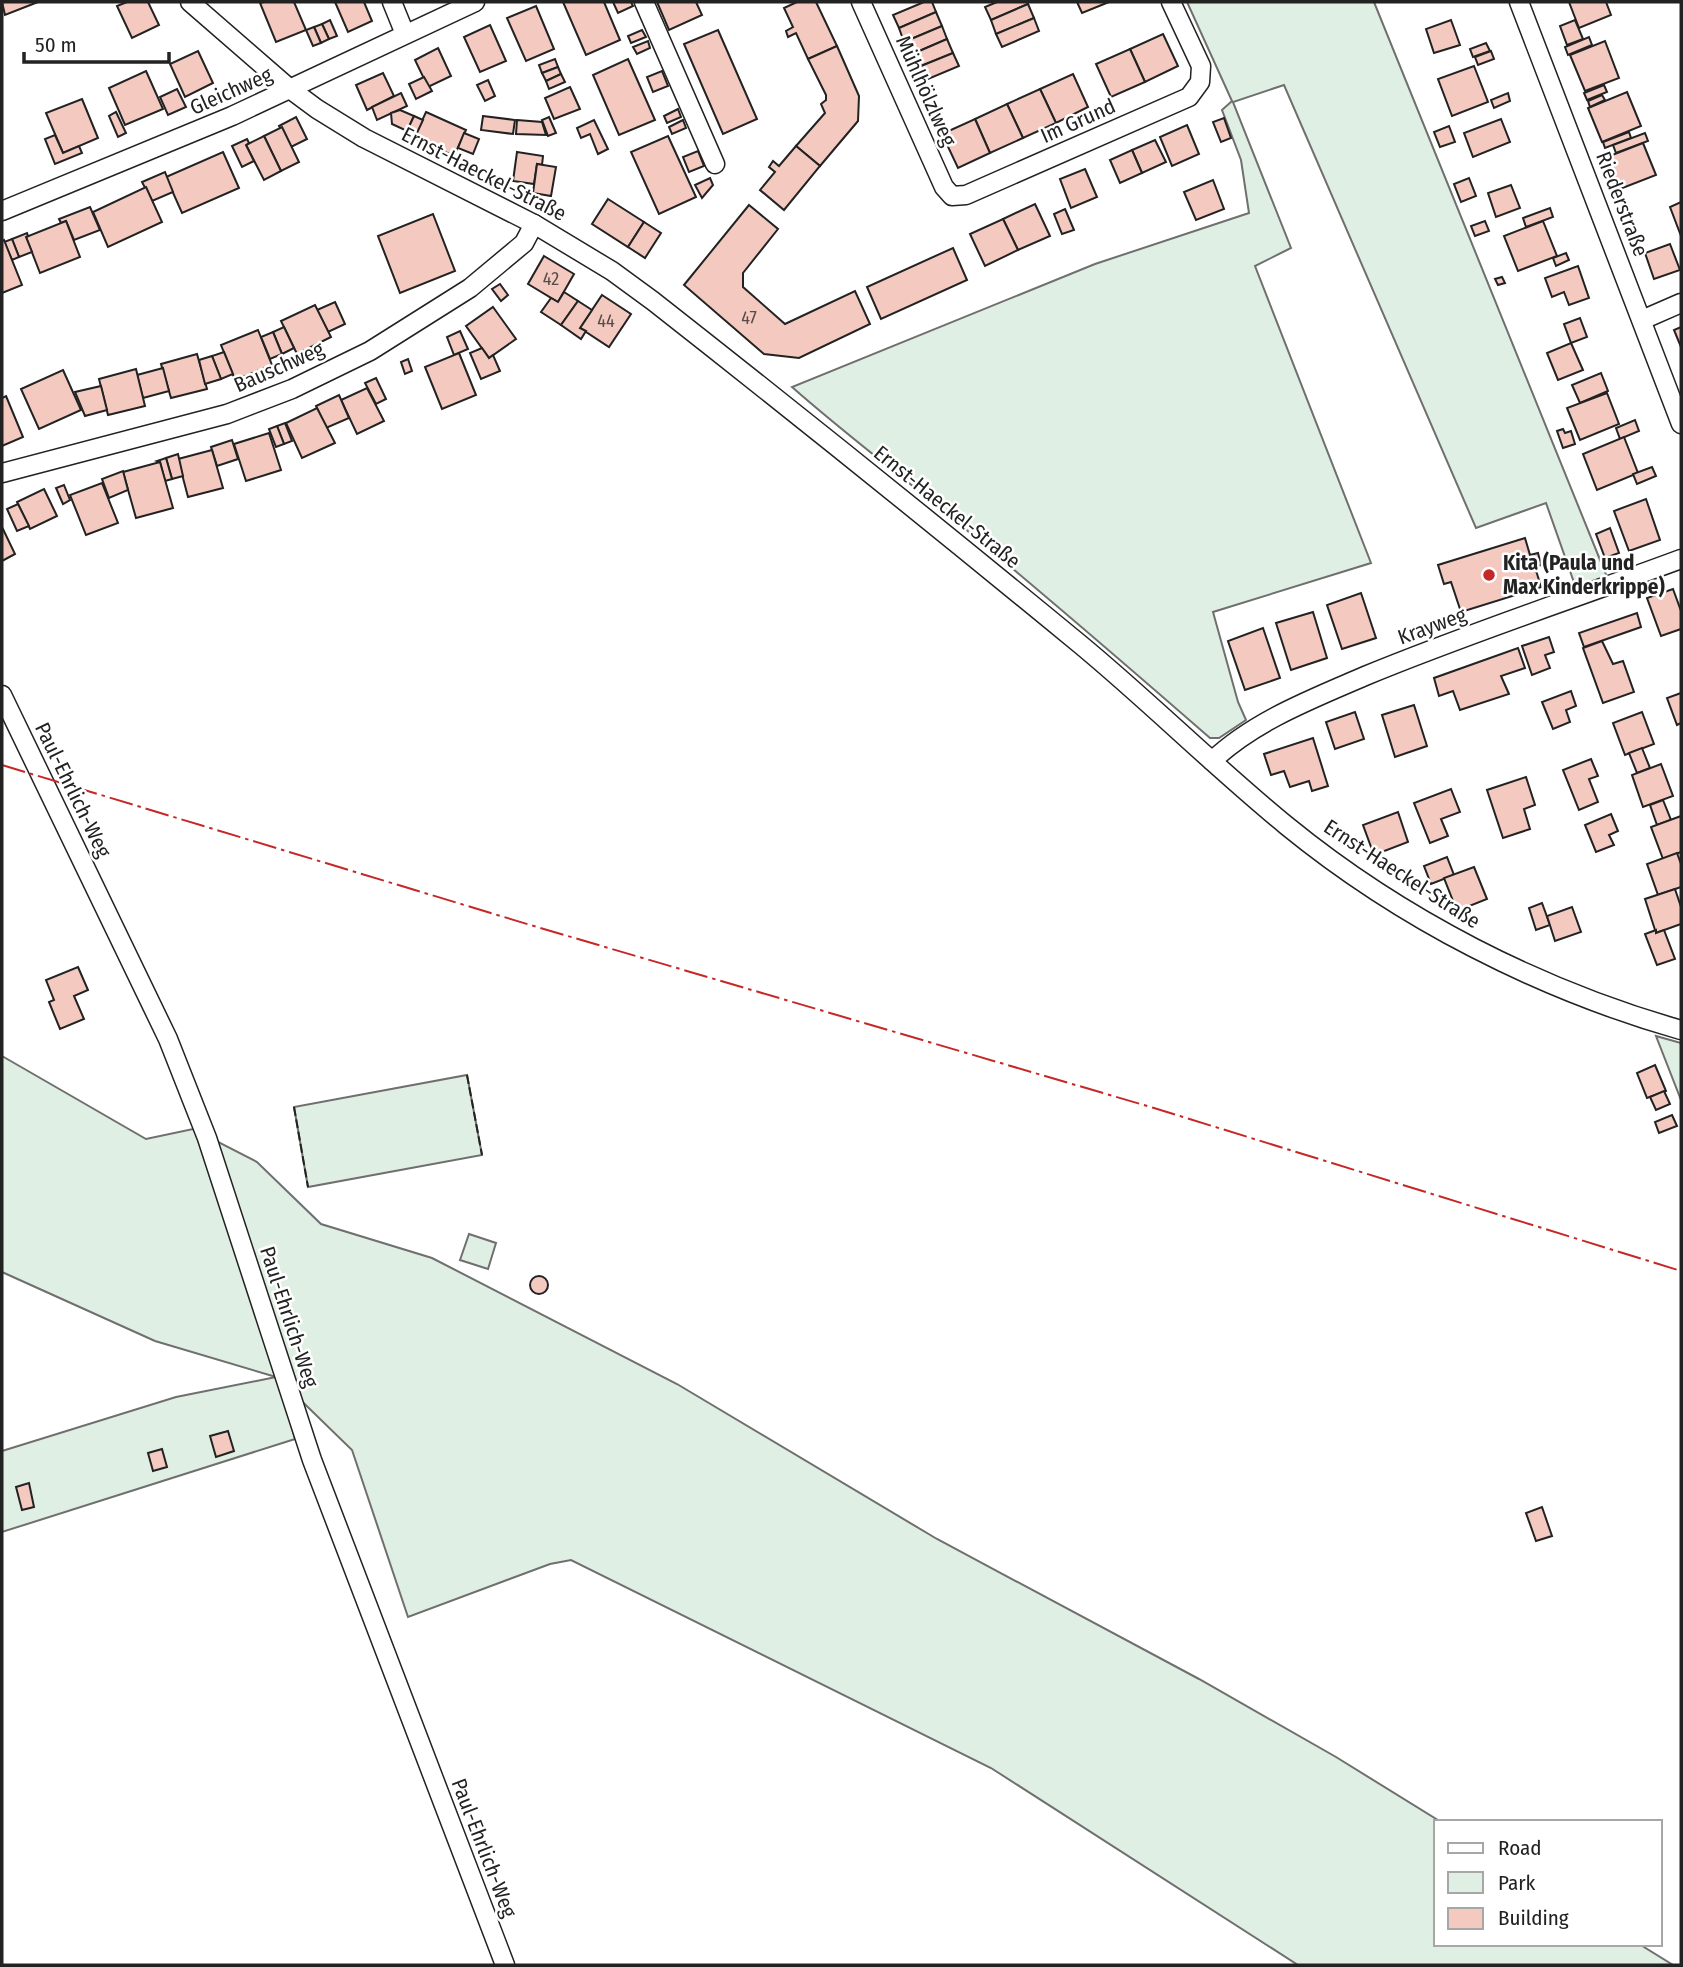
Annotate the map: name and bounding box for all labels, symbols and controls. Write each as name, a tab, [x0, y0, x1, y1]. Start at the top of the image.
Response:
scale bar	[24, 21, 170, 65]
text: 50 m	[35, 32, 77, 58]
street label: Mühlhölzlweg	[890, 32, 962, 150]
street label: Gleichweg	[186, 61, 276, 121]
street label: Im Grund	[1037, 93, 1119, 149]
street label: Ernst-Haeckel-Straße	[397, 121, 571, 227]
street label: Riederstraße	[1590, 148, 1654, 260]
house number: 42	[543, 268, 559, 290]
house number: 47	[741, 307, 757, 329]
house number: 44	[597, 310, 615, 332]
street label: Bauschweg	[230, 336, 328, 398]
street label: Ernst-Haeckel-Straße	[868, 440, 1026, 574]
place label: Kita (Paula und Max Kinderkrippe)	[1503, 550, 1665, 600]
marker: Kita (Paula und Max Kinderkrippe)	[1481, 567, 1497, 583]
street label: Krayweg	[1394, 602, 1470, 650]
street label: Paul-Ehrlich-Weg	[29, 718, 117, 862]
street label: Ernst-Haeckel-Straße	[1319, 814, 1485, 934]
street label: Paul-Ehrlich-Weg	[254, 1243, 324, 1391]
street label: Paul-Ehrlich-Weg	[446, 1775, 523, 1921]
legend	[1434, 1820, 1662, 1946]
text: Road	[1498, 1835, 1542, 1861]
text: Park	[1498, 1870, 1536, 1896]
text: Building	[1498, 1905, 1569, 1931]

